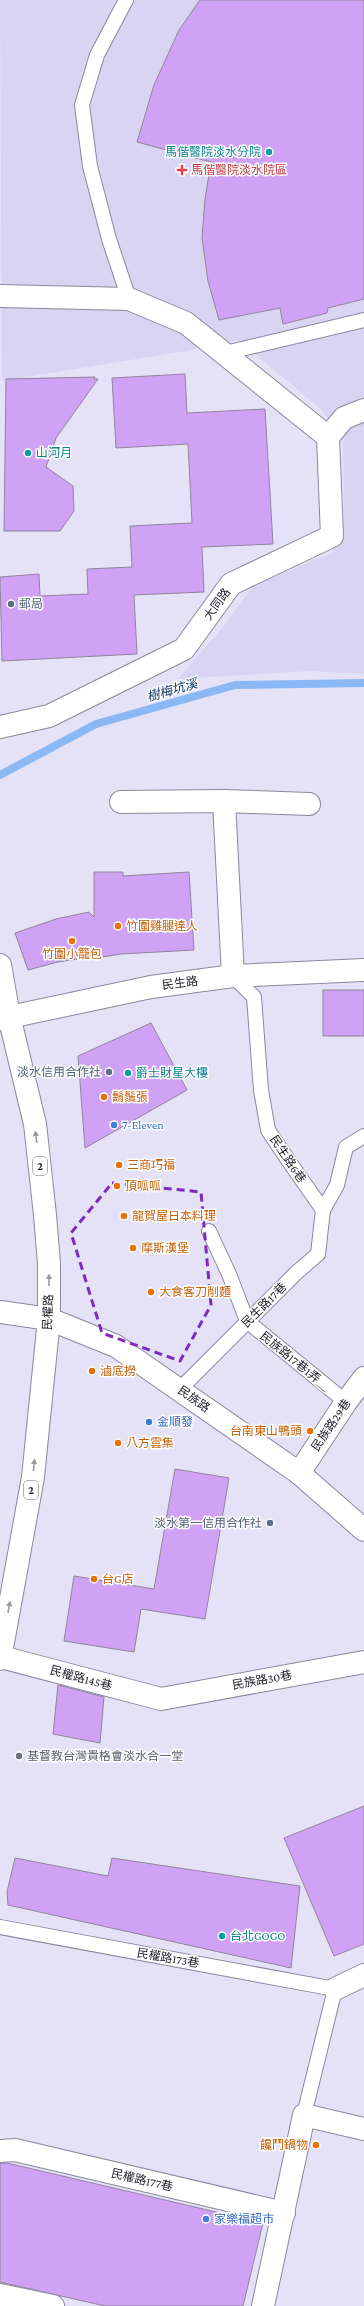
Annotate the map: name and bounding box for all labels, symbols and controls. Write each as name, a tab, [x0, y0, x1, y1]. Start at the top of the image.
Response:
place label: 馬偕醫院淡水分院	[165, 145, 261, 159]
marker: 馬偕醫院淡水分院	[264, 147, 274, 157]
place label: 馬偕醫院淡水院區	[191, 163, 287, 177]
marker: 馬偕醫院淡水院區	[176, 164, 188, 176]
place label: 山河月	[36, 446, 72, 460]
marker: 山河月	[23, 448, 33, 458]
street label: 大同路	[201, 585, 233, 623]
place label: 郵局	[19, 597, 43, 611]
marker: 郵局	[6, 599, 16, 609]
water label: 樹梅坑溪	[145, 675, 201, 704]
place label: 竹圍雞腿達人	[126, 919, 198, 933]
marker: 竹圍雞腿達人	[113, 921, 123, 931]
marker: 竹圍小籠包	[67, 936, 77, 946]
place label: 竹圍小籠包	[42, 947, 102, 961]
street label: 民生路	[161, 974, 199, 992]
place label: 淡水信用合作社	[17, 1065, 101, 1079]
place label: 爵士財星大樓	[136, 1066, 208, 1080]
marker: 淡水信用合作社	[104, 1067, 114, 1077]
marker: 爵士財星大樓	[123, 1068, 133, 1078]
place label: 鬍鬚張	[112, 1090, 148, 1104]
marker: 鬍鬚張	[99, 1092, 109, 1102]
place label: 7-Eleven	[122, 1118, 164, 1132]
marker: 7-Eleven	[109, 1120, 119, 1130]
one-way arrow	[33, 1131, 39, 1143]
street label: 民生路6巷	[267, 1133, 309, 1185]
road number: 2	[33, 1157, 47, 1175]
place label: 三商巧福	[127, 1158, 175, 1172]
marker: 三商巧福	[114, 1160, 124, 1170]
place label: 頂呱呱	[125, 1179, 161, 1193]
marker: 頂呱呱	[112, 1181, 122, 1191]
place label: 龍賀屋日本料理	[132, 1209, 216, 1223]
marker: 龍賀屋日本料理	[119, 1211, 129, 1221]
place label: 摩斯漢堡	[141, 1241, 189, 1255]
marker: 摩斯漢堡	[128, 1243, 138, 1253]
one-way arrow	[46, 1273, 52, 1286]
street label: 民生路17巷	[239, 1280, 289, 1330]
place label: 大食客刀削麵	[159, 1285, 231, 1299]
marker: 大食客刀削麵	[146, 1287, 156, 1297]
street label: 民權路	[40, 1294, 56, 1330]
street label: 民族路17巷1弄＿	[257, 1329, 333, 1393]
place label: 滷底撈	[100, 1364, 136, 1378]
marker: 滷底撈	[87, 1366, 97, 1376]
street label: 民族路	[175, 1383, 213, 1415]
street label: 民族路29巷	[308, 1396, 354, 1454]
place label: 金順發	[157, 1415, 193, 1429]
marker: 金順發	[144, 1417, 154, 1427]
place label: 台南東山鴨頭	[230, 1424, 302, 1438]
marker: 台南東山鴨頭	[305, 1426, 315, 1436]
place label: 八方雲集	[126, 1436, 174, 1450]
marker: 八方雲集	[113, 1438, 123, 1448]
one-way arrow	[31, 1459, 37, 1471]
road number: 2	[24, 1481, 38, 1499]
place label: 淡水第一信用合作社	[154, 1516, 262, 1530]
marker: 淡水第一信用合作社	[265, 1518, 275, 1528]
place label: 台G店	[102, 1572, 134, 1586]
marker: 台G店	[89, 1574, 99, 1584]
one-way arrow	[7, 1601, 13, 1613]
street label: 民權路145巷	[48, 1663, 114, 1693]
street label: 民族路30巷	[231, 1668, 293, 1692]
place label: 基督教台灣貴格會淡水合一堂	[27, 1749, 183, 1763]
marker: 基督教台灣貴格會淡水合一堂	[14, 1751, 24, 1761]
place label: 台北GOGO	[230, 1929, 285, 1943]
marker: 台北GOGO	[217, 1931, 227, 1941]
street label: 民權路173巷	[136, 1946, 200, 1970]
place label: 饞鬥鍋物	[260, 2138, 308, 2152]
marker: 饞鬥鍋物	[311, 2140, 321, 2150]
street label: 民權路177巷	[110, 2166, 174, 2194]
place label: 家樂福超市	[214, 2212, 274, 2226]
marker: 家樂福超市	[201, 2214, 211, 2224]

